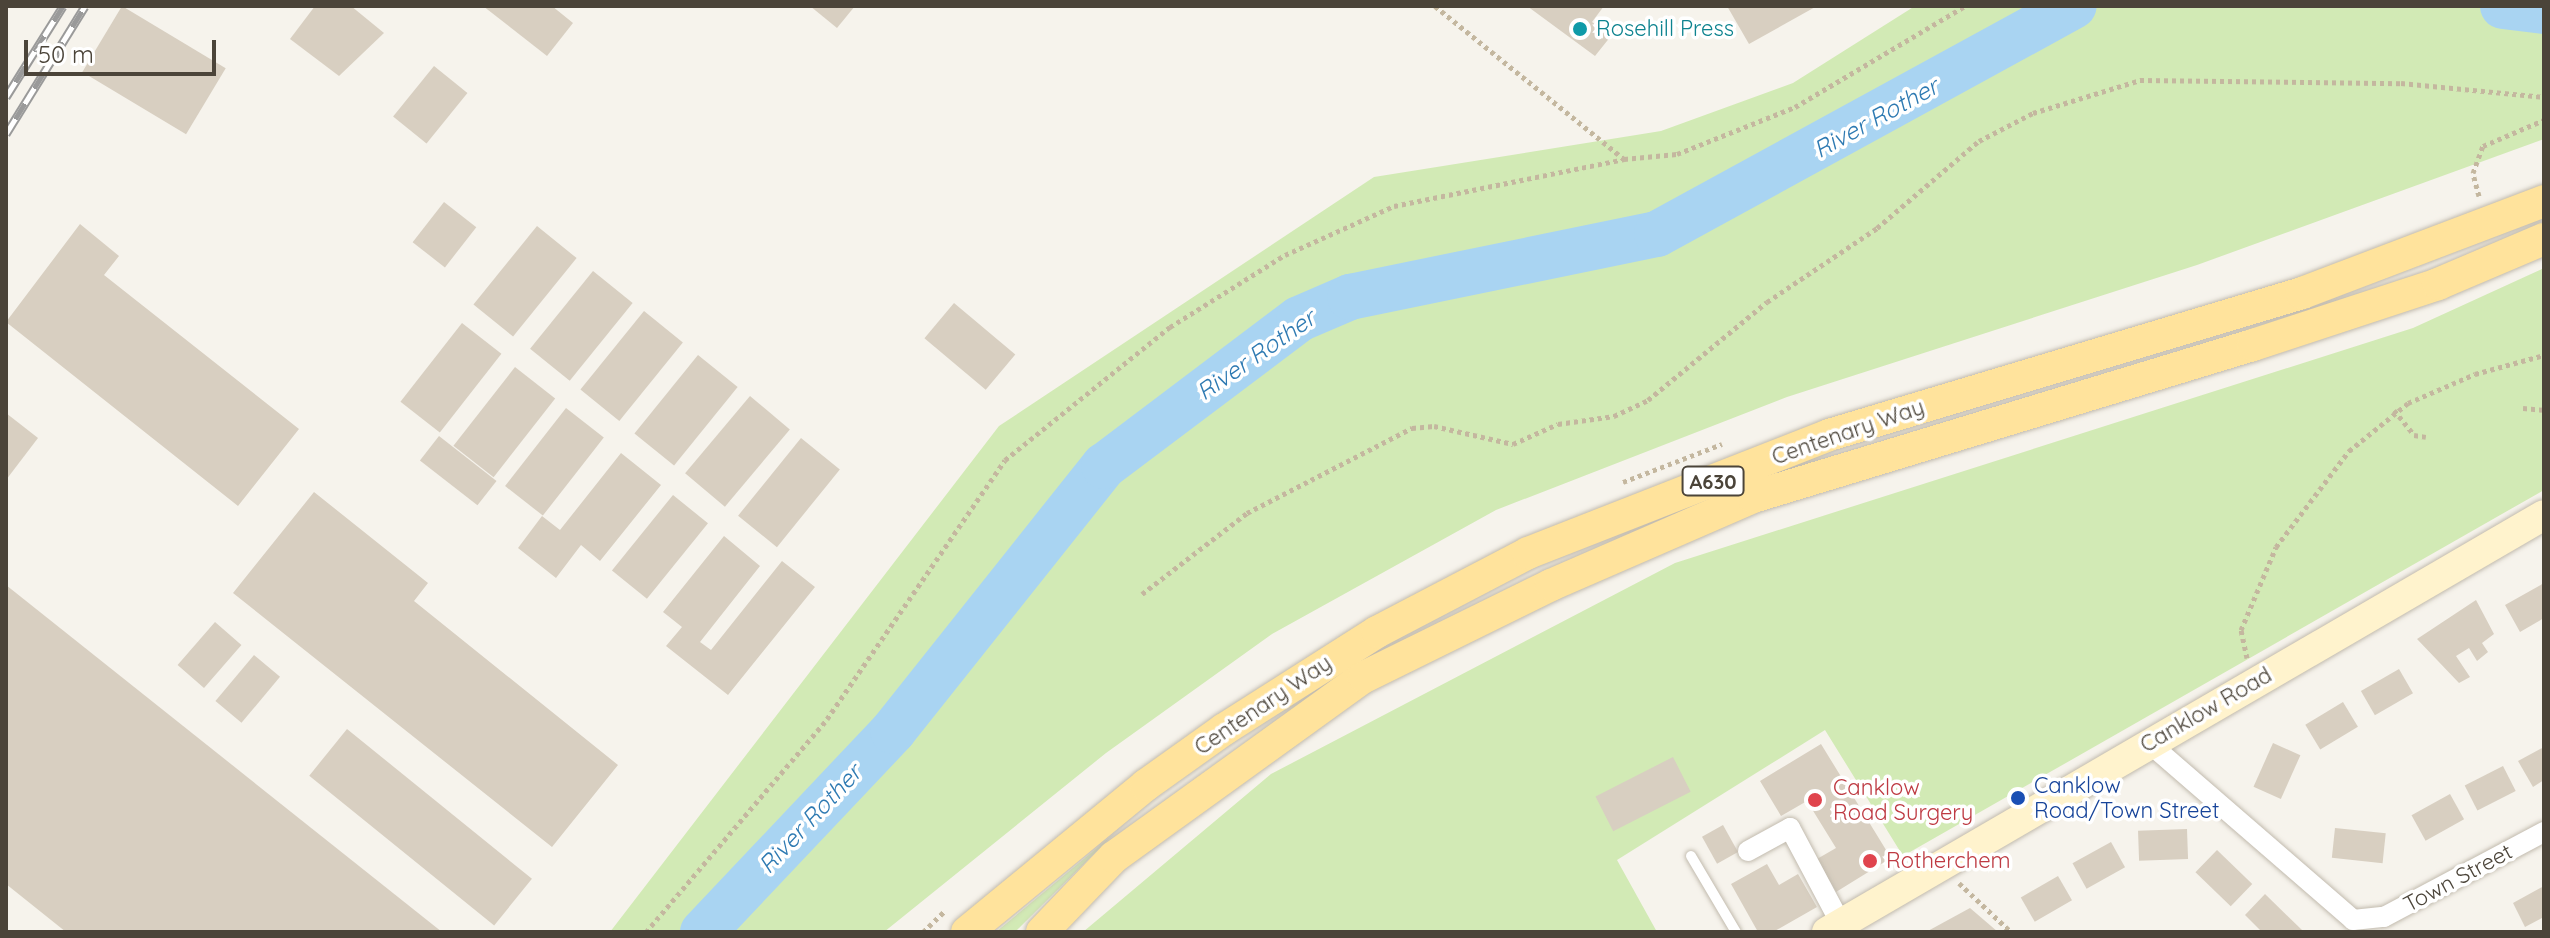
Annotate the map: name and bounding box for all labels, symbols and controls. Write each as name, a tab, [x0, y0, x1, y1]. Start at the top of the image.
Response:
place label: Rosehill Press	[1596, 16, 1734, 42]
marker: Rosehill Press	[1571, 20, 1589, 38]
scale bar	[28, 24, 220, 74]
text: 50 m	[38, 39, 94, 69]
water label: River Rother	[1809, 72, 1943, 164]
water label: River Rother	[1191, 304, 1321, 406]
street label: Centenary Way	[1768, 394, 1928, 470]
road number: A630	[1681, 465, 1745, 497]
street label: Centenary Way	[1190, 650, 1336, 760]
street label: Canklow Road	[2136, 662, 2276, 758]
water label: River Rother	[752, 759, 868, 879]
place label: Canklow Road/Town Street	[2034, 772, 2219, 824]
place label: Canklow Road Surgery	[1833, 774, 1973, 826]
marker: Canklow Road Surgery	[1804, 789, 1826, 811]
marker: Canklow Road/Town Street	[2009, 789, 2027, 807]
street label: Town Street	[2399, 838, 2517, 918]
place label: Rotherchem	[1886, 848, 2011, 874]
marker: Rotherchem	[1861, 852, 1879, 870]

